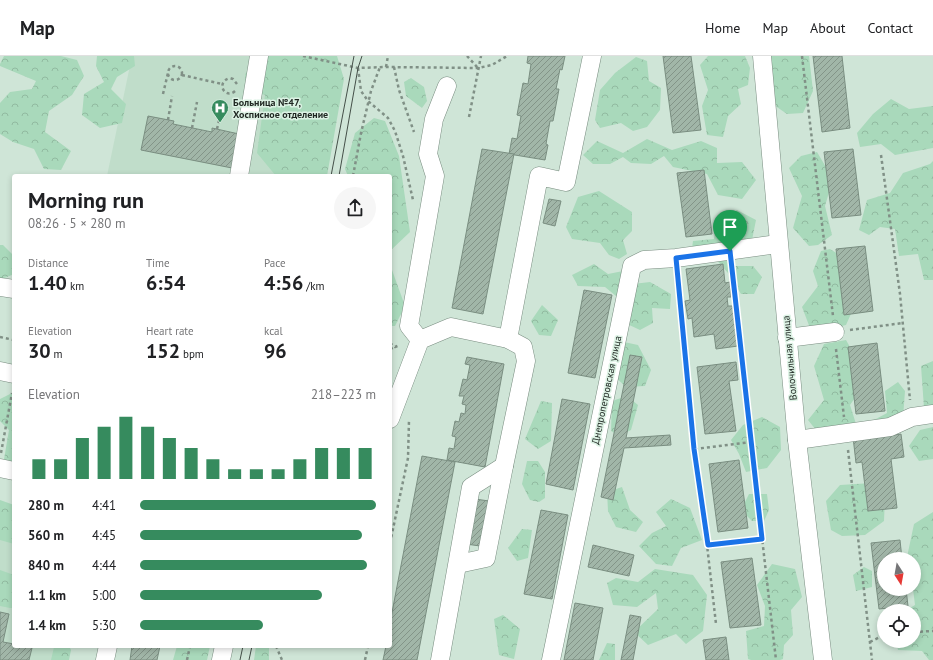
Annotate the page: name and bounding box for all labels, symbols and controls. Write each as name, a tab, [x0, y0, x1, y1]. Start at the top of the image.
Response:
text: Map	[20, 16, 55, 40]
text: Home	[705, 19, 740, 37]
text: Map	[762, 19, 788, 37]
text: About	[810, 19, 846, 37]
text: Contact	[868, 19, 913, 37]
place label: Больница №47, Хосписное отделение	[233, 96, 328, 121]
hospital icon: Больница №47, Хосписное отделение	[210, 98, 230, 123]
text: Morning run	[28, 186, 144, 214]
button: share	[334, 187, 376, 229]
pin	[713, 210, 747, 251]
text: 08:26 · 5 × 280 m	[28, 215, 125, 232]
icon: arrive	[719, 216, 741, 238]
text: Distance	[28, 256, 68, 270]
text: Time	[146, 256, 170, 270]
text: Pace	[264, 256, 286, 270]
text: 1.40	[28, 270, 67, 296]
text: 6:54	[146, 270, 185, 296]
text: 4:56	[264, 270, 303, 296]
text: km	[67, 279, 84, 293]
text: /km	[303, 279, 324, 293]
street label: Волочильная улица	[779, 315, 800, 401]
text: Elevation	[28, 324, 72, 338]
text: Heart rate	[146, 324, 194, 338]
text: kcal	[264, 324, 283, 338]
street label: Днепропетровская улица	[589, 335, 624, 446]
text: 30	[28, 338, 51, 364]
text: 152	[146, 338, 180, 364]
text: 96	[264, 338, 287, 364]
text: m	[51, 347, 63, 361]
text: bpm	[180, 347, 204, 361]
text: Elevation	[28, 386, 80, 403]
text: 218–223 m	[311, 386, 376, 403]
text: 280 m	[28, 497, 64, 514]
text: 4:41	[92, 497, 116, 514]
text: 560 m	[28, 527, 64, 544]
text: 4:45	[92, 527, 116, 544]
north arrow	[877, 552, 921, 596]
map controls	[877, 552, 921, 648]
text: 840 m	[28, 557, 64, 574]
text: 4:44	[92, 557, 116, 574]
text: 1.1 km	[28, 587, 66, 604]
text: 5:00	[92, 587, 116, 604]
button: locate	[877, 604, 921, 648]
text: 1.4 km	[28, 617, 66, 634]
text: 5:30	[92, 617, 116, 634]

